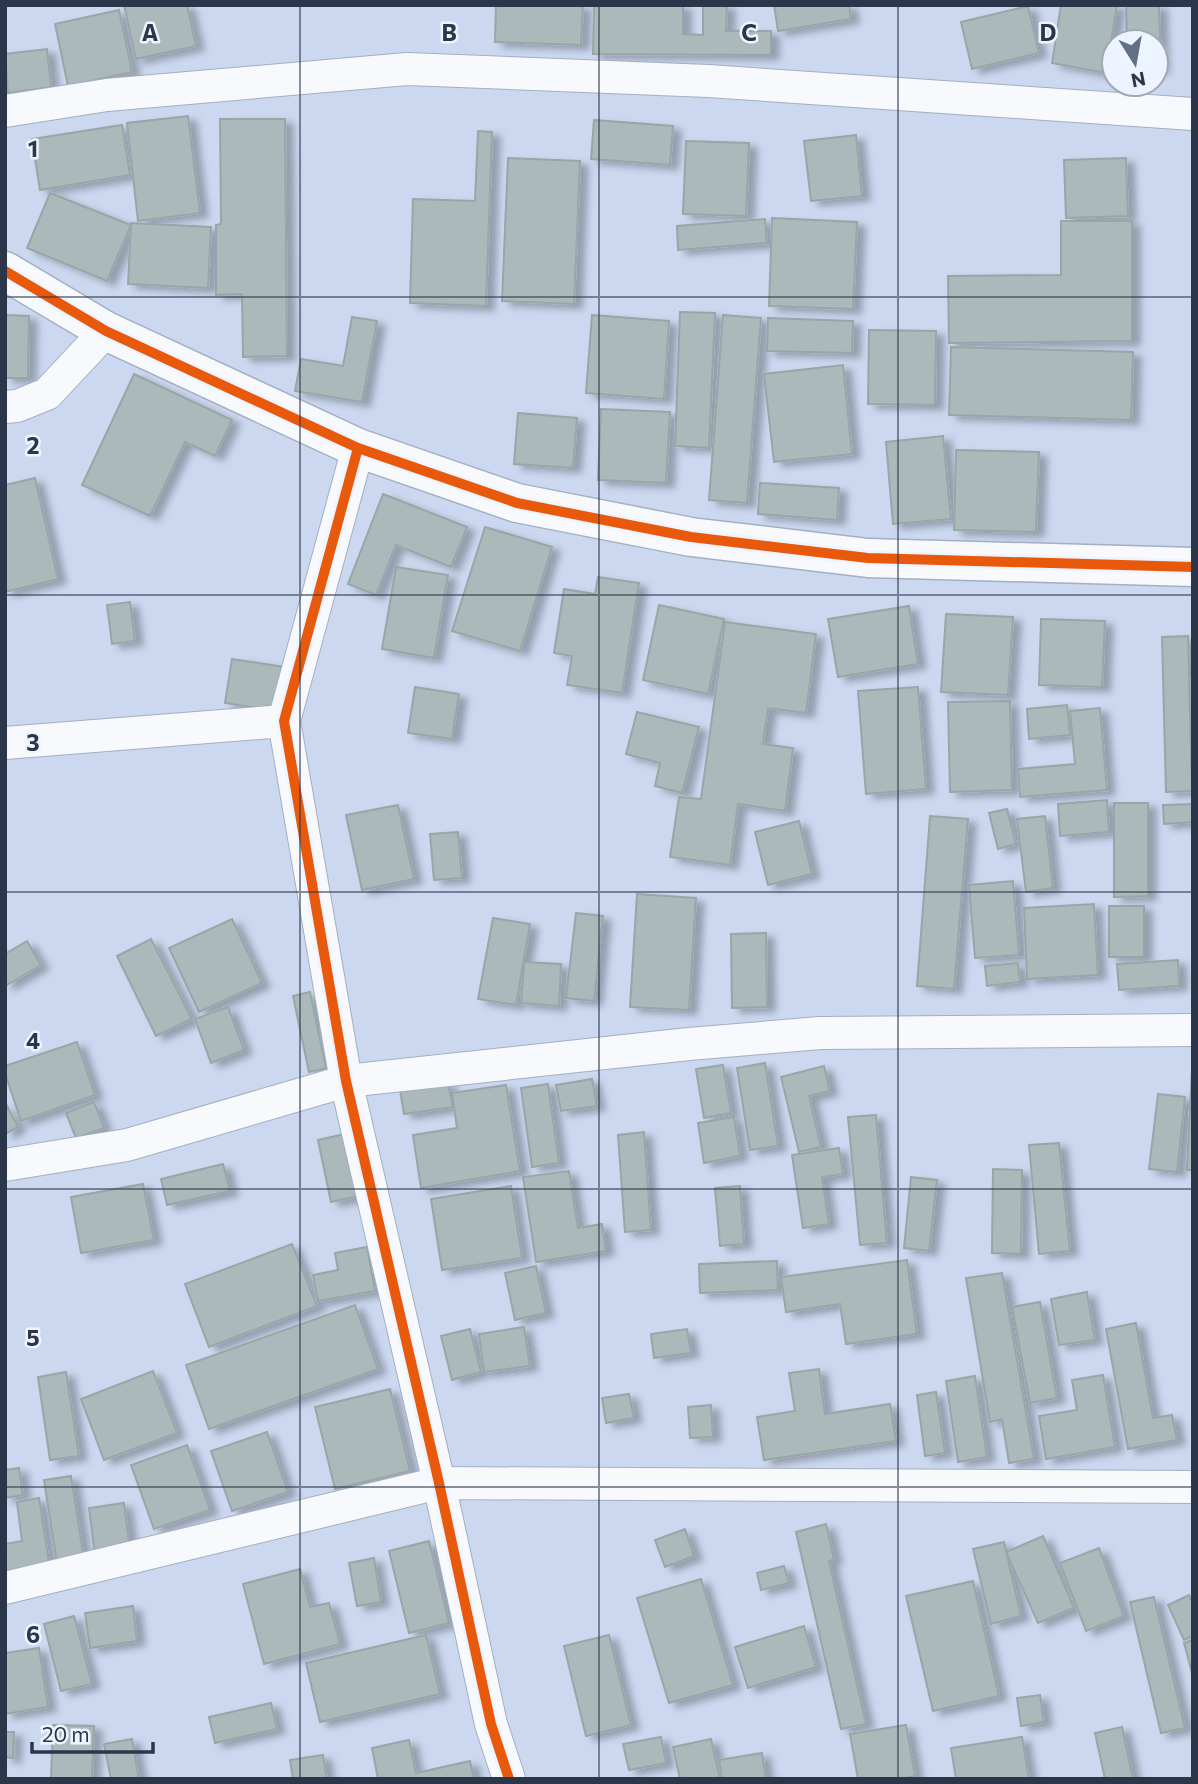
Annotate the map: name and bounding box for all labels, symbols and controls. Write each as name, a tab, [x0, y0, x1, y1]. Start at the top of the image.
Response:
text: A	[142, 18, 159, 46]
text: B	[441, 18, 457, 46]
text: C	[741, 18, 757, 46]
text: D	[1040, 18, 1057, 46]
north arrow	[1100, 28, 1170, 98]
text: N	[1129, 68, 1148, 93]
text: 1	[28, 134, 38, 162]
text: 2	[26, 431, 40, 459]
text: 3	[26, 728, 40, 756]
text: 4	[26, 1026, 40, 1054]
text: 5	[26, 1323, 40, 1351]
text: 6	[26, 1620, 40, 1648]
scale bar	[32, 1710, 152, 1754]
text: 20 m	[42, 1721, 90, 1746]

